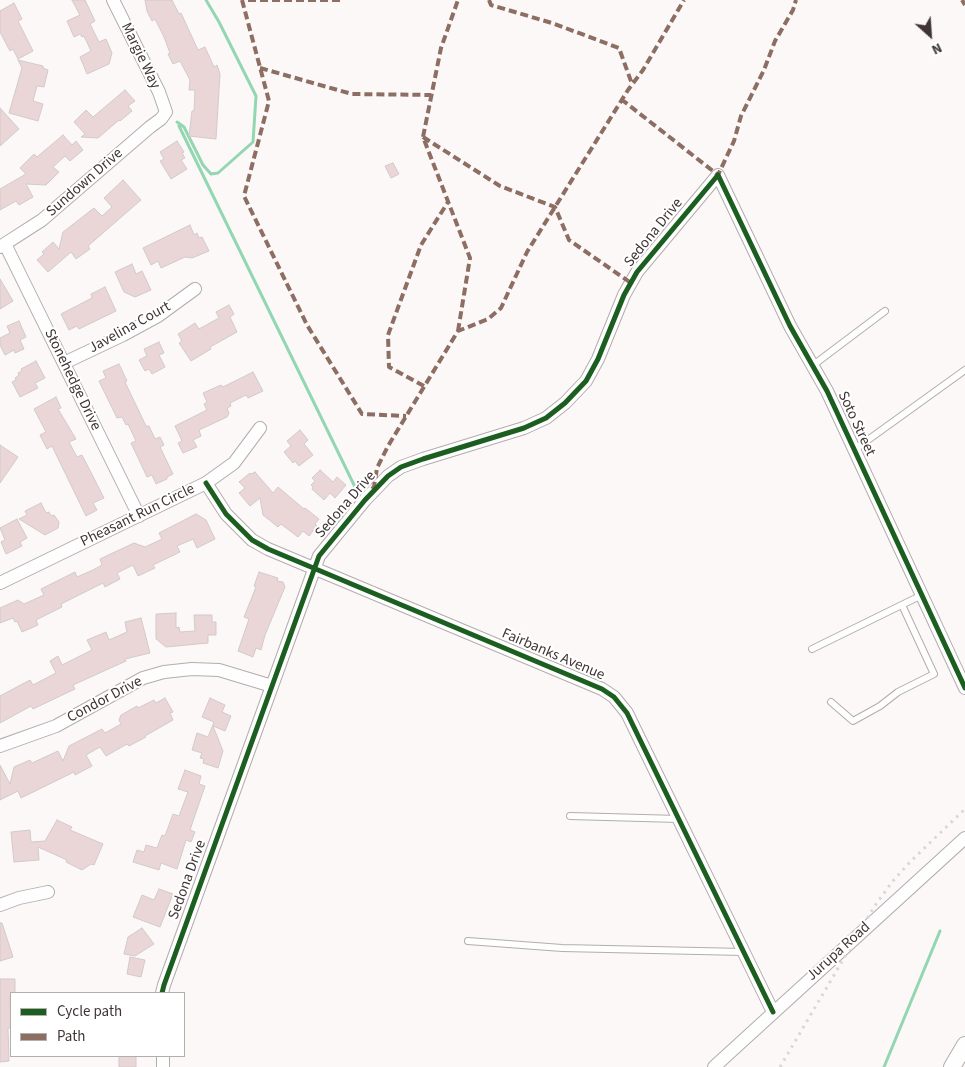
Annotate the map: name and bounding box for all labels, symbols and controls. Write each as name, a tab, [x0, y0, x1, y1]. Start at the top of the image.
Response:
north arrow	[905, 10, 955, 60]
street label: Margie Way	[116, 20, 164, 92]
text: N	[928, 37, 945, 60]
street label: Sundown Drive	[43, 145, 127, 221]
street label: Sedona Drive	[621, 195, 687, 271]
street label: Javelina Court	[86, 298, 174, 358]
street label: Stonehedge Drive	[40, 326, 104, 434]
street label: Soto Street	[833, 389, 879, 459]
street label: Sedona Drive	[312, 468, 380, 542]
street label: Pheasant Run Circle	[78, 481, 198, 551]
street label: Fairbanks Avenue	[499, 625, 607, 685]
street label: Condor Drive	[65, 673, 145, 727]
street label: Sedona Drive	[165, 838, 211, 922]
street label: Jurupa Road	[803, 919, 875, 985]
legend	[10, 992, 185, 1057]
text: Cycle path	[57, 1001, 122, 1022]
text: Path	[57, 1026, 85, 1047]

